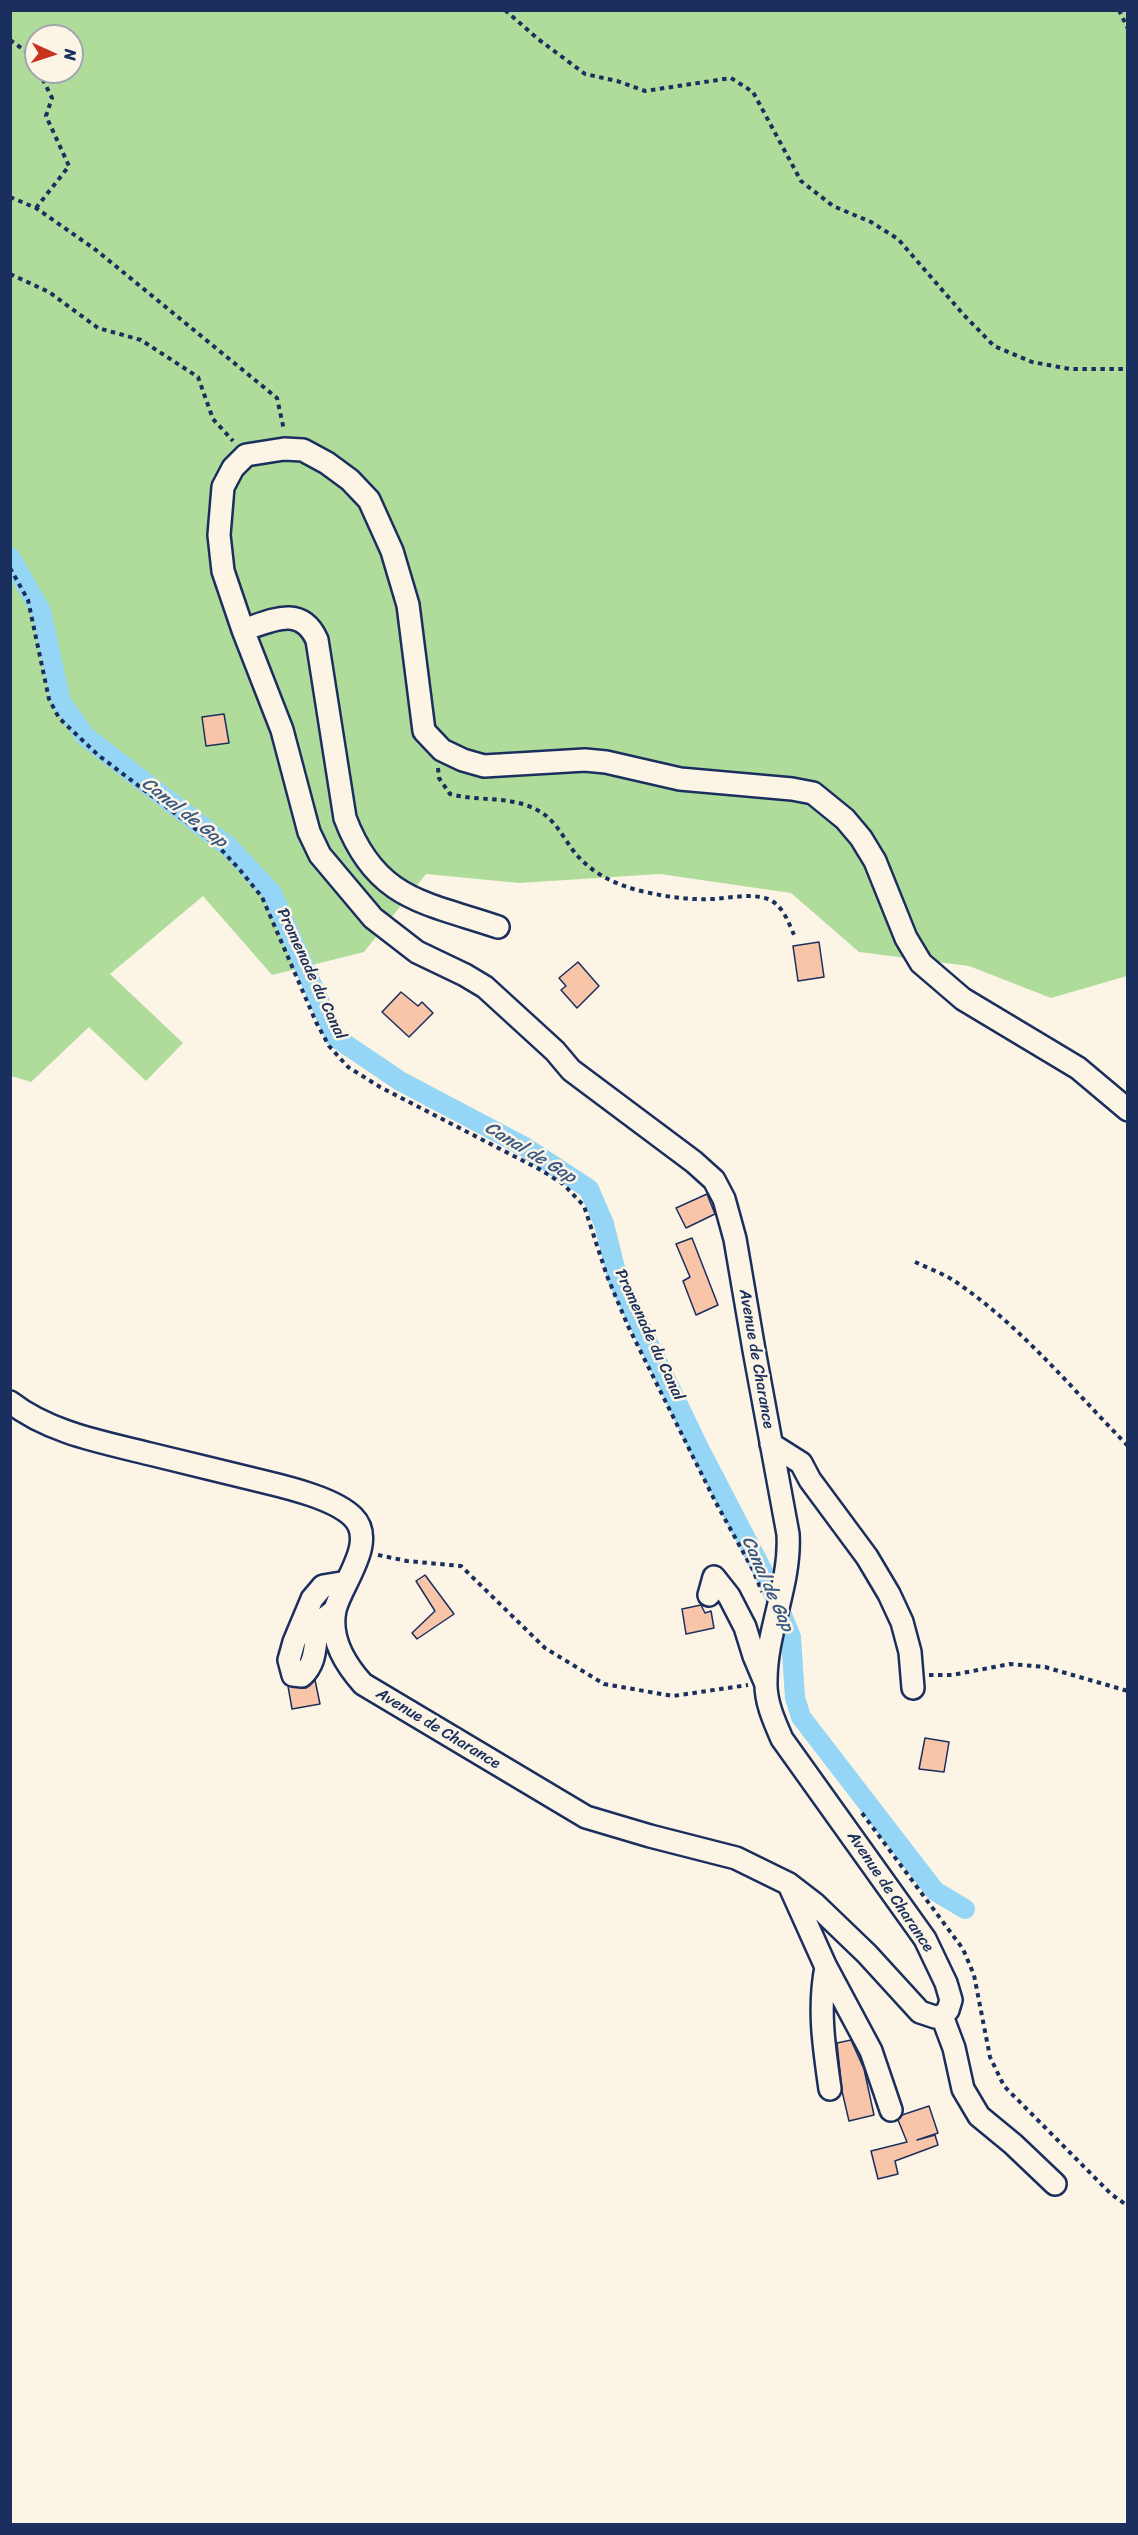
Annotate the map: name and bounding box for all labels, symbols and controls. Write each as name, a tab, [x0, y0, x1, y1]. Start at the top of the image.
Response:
north arrow	[24, 24, 84, 84]
text: N	[56, 49, 85, 61]
water label: Canal de Gap	[137, 773, 231, 853]
street label: Promenade du Canal	[272, 905, 350, 1043]
water label: Canal de Gap	[481, 1117, 579, 1189]
street label: Promenade du Canal	[610, 1266, 688, 1404]
street label: Avenue de Charance	[734, 1288, 778, 1430]
water label: Canal de Gap	[736, 1533, 798, 1635]
street label: Avenue de Charance	[372, 1684, 504, 1774]
street label: Avenue de Charance	[842, 1828, 938, 1956]

